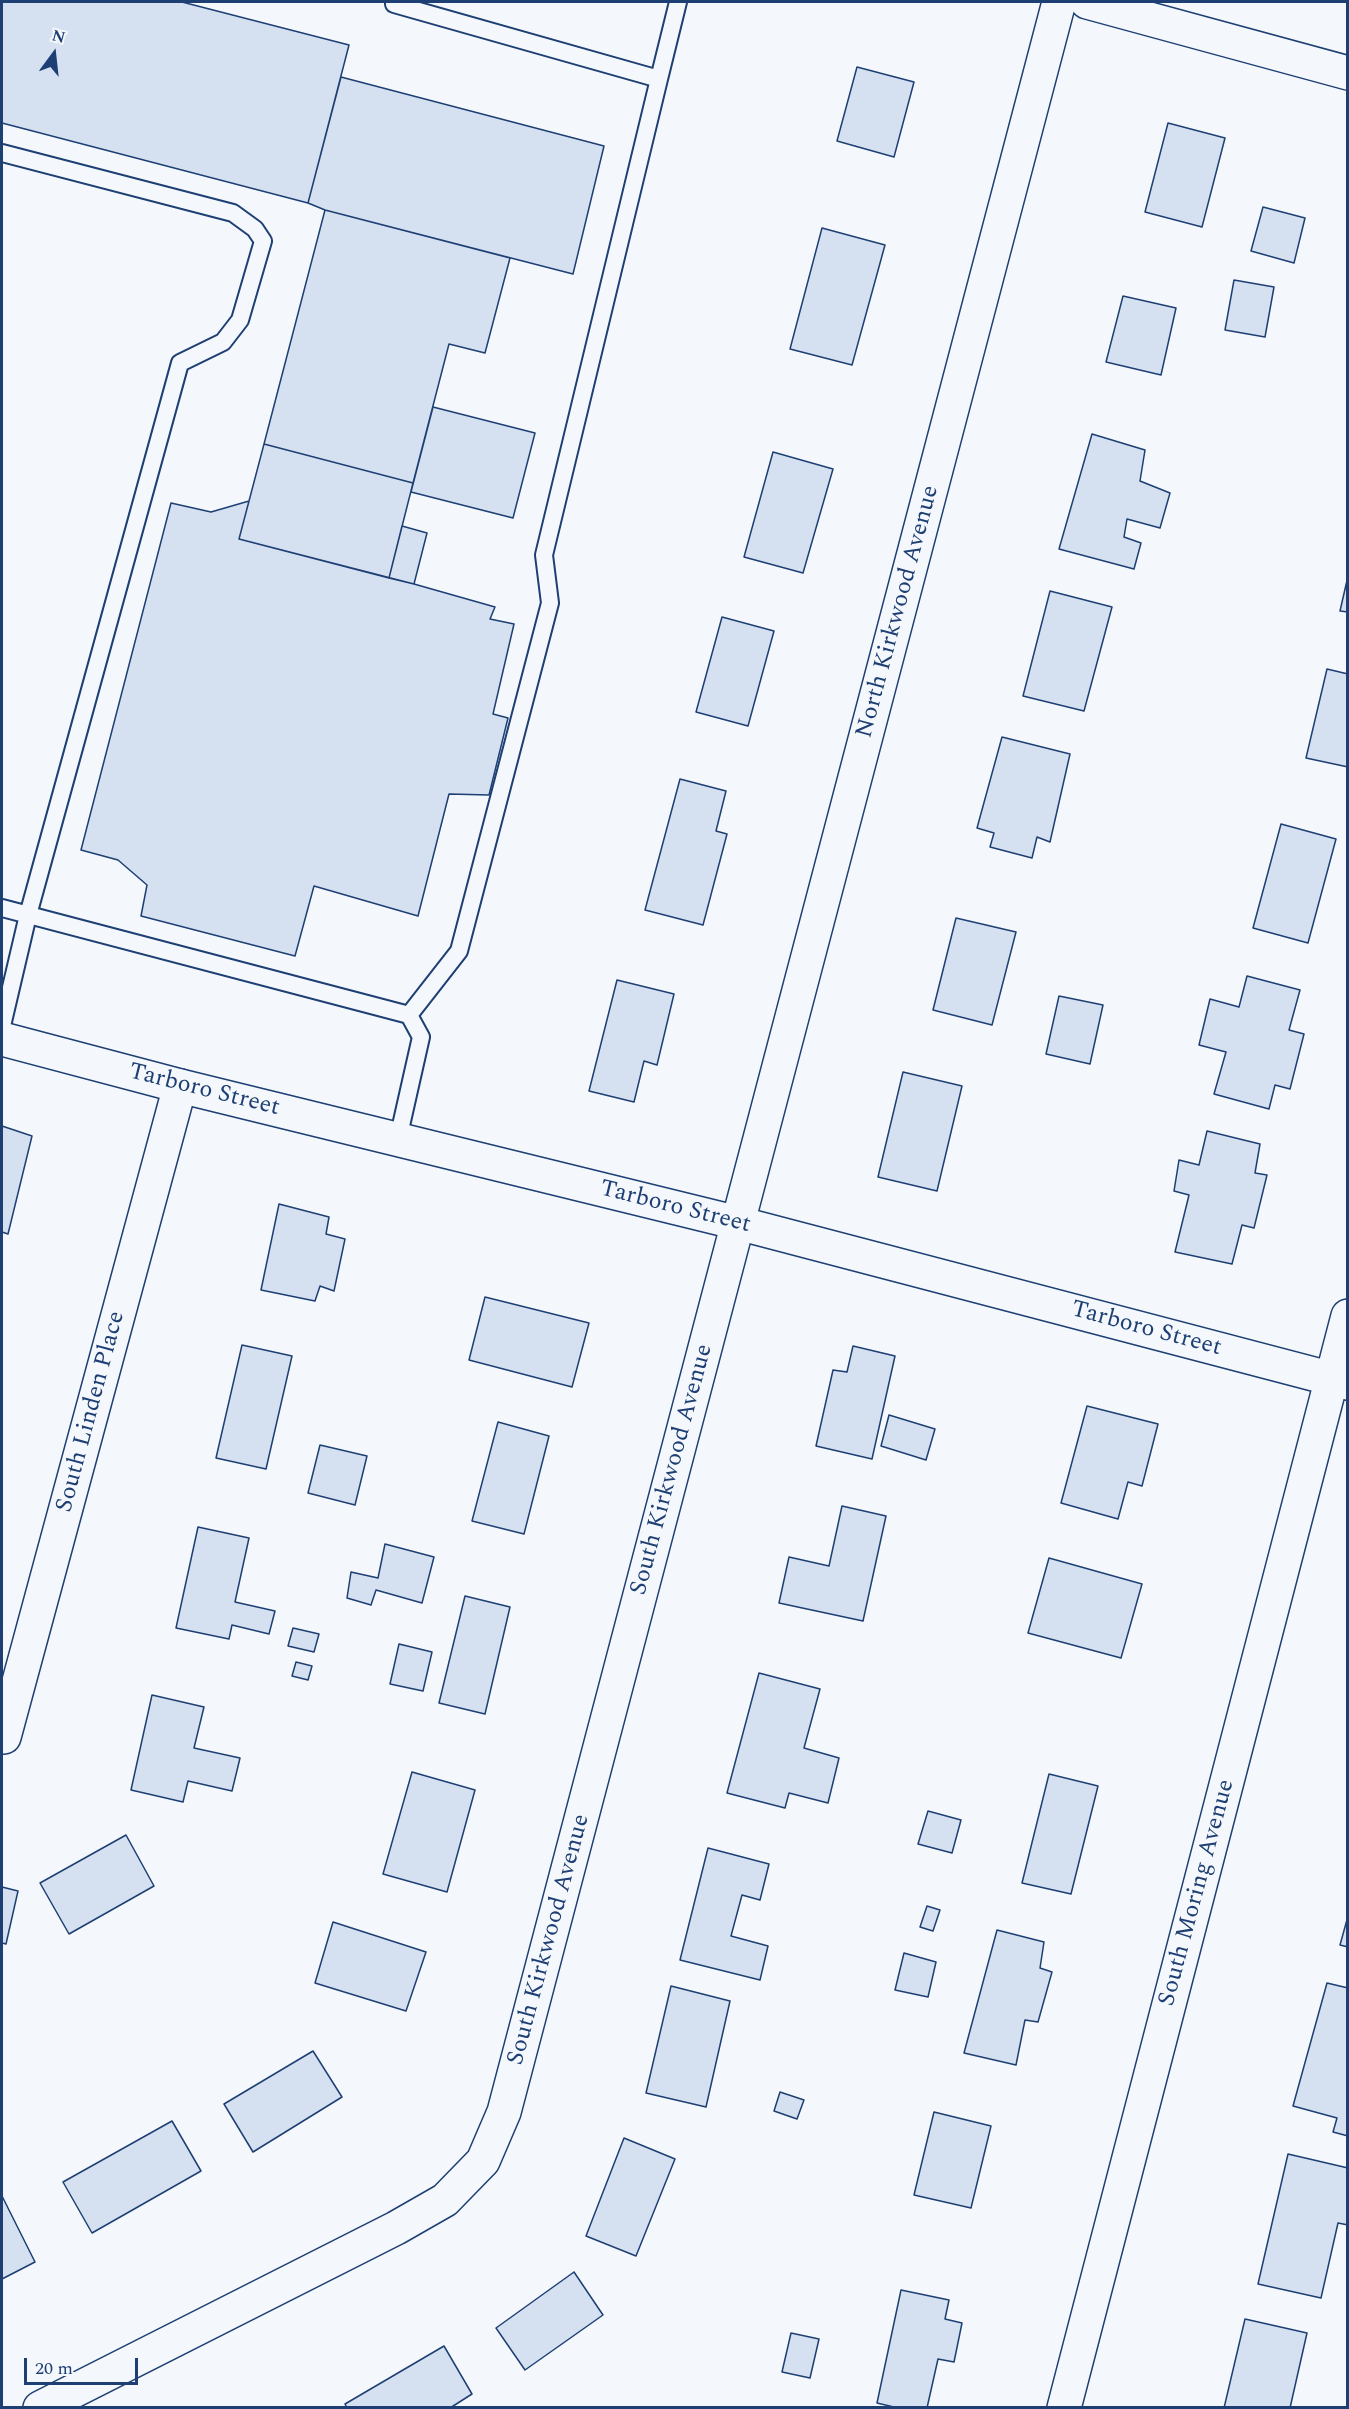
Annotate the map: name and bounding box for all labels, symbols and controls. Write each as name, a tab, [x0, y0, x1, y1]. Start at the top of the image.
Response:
text: N	[49, 23, 68, 50]
north arrow	[24, 24, 84, 84]
street label: North Kirkwood Avenue	[851, 482, 947, 742]
street label: Tarboro Street	[126, 1058, 282, 1124]
street label: Tarboro Street	[597, 1175, 753, 1241]
street label: Tarboro Street	[1068, 1296, 1224, 1364]
street label: South Linden Place	[51, 1308, 133, 1516]
street label: South Kirkwood Avenue	[626, 1341, 720, 1599]
street label: South Moring Avenue	[1154, 1777, 1242, 2009]
street label: South Kirkwood Avenue	[503, 1811, 597, 2069]
scale bar	[27, 2346, 141, 2384]
text: 20 m	[35, 2355, 73, 2382]

